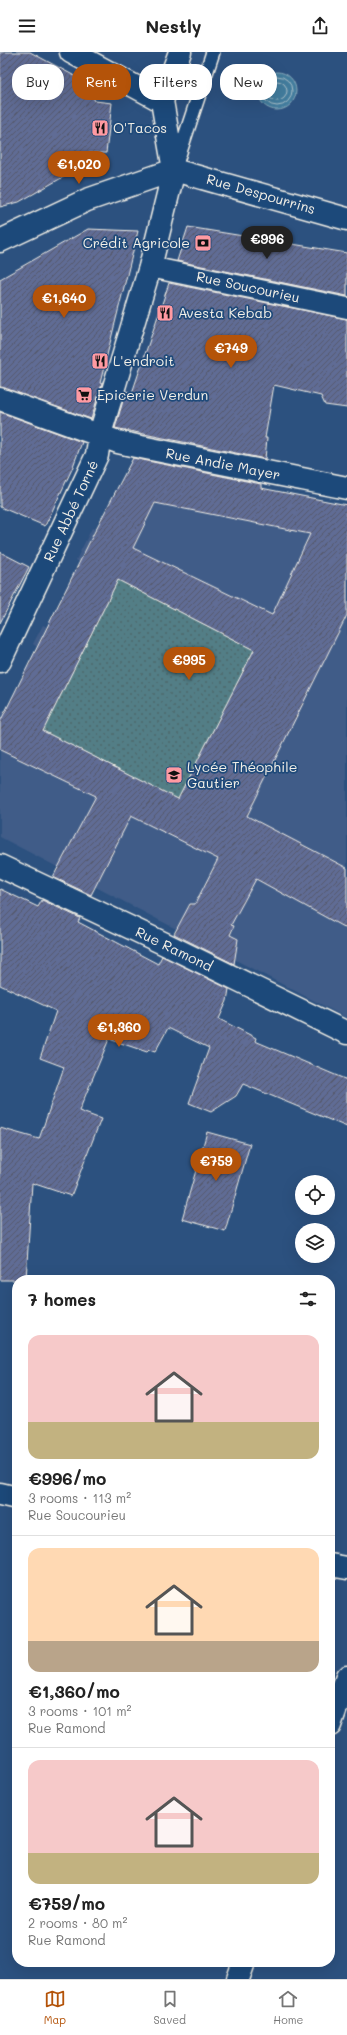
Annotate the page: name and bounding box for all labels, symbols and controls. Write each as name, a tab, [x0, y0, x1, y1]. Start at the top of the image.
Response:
text: Nestly	[145, 14, 202, 38]
icon: menu	[16, 15, 38, 37]
icon: share	[309, 15, 331, 37]
chip: Buy	[12, 64, 64, 100]
chip: Rent	[72, 64, 131, 100]
chip: Filters	[139, 64, 212, 100]
chip: New	[220, 64, 277, 100]
restaurant icon: O'Tacos	[90, 118, 110, 138]
place label: O'Tacos	[113, 118, 167, 137]
pin: €1,020	[46, 151, 112, 185]
text: €1,020	[57, 155, 101, 172]
street label: Rue Despourrins	[205, 169, 318, 218]
pin: €996	[243, 226, 291, 260]
text: €996	[250, 230, 284, 247]
place label: Crédit Agricole	[83, 233, 190, 252]
bank icon: Crédit Agricole	[193, 233, 213, 253]
street label: Rue Soucourieu	[195, 266, 302, 307]
pin: €1,640	[31, 285, 97, 319]
text: €1,640	[42, 289, 86, 306]
restaurant icon: Avesta Kebab	[155, 303, 175, 323]
place label: Avesta Kebab	[178, 303, 272, 322]
pin: €749	[207, 335, 255, 369]
text: €749	[214, 339, 248, 356]
restaurant icon: L'endroit	[90, 351, 110, 371]
place label: L'endroit	[113, 351, 175, 370]
supermarket icon: Epicerie Verdun	[74, 385, 94, 405]
place label: Epicerie Verdun	[97, 385, 208, 404]
street label: Rue Andie Mayer	[164, 443, 282, 484]
street label: Rue Abbé Torné	[39, 457, 102, 565]
pin: €995	[165, 647, 213, 681]
text: €995	[172, 651, 206, 668]
place label: Lycée Théophile Gautier	[187, 757, 297, 792]
school or university icon: Lycée Théophile Gautier	[164, 765, 184, 785]
street label: Rue Ramond	[132, 922, 216, 975]
pin: €1,360	[86, 1014, 152, 1048]
text: €1,360	[97, 1018, 141, 1035]
pin: €759	[192, 1148, 240, 1182]
text: €759	[199, 1152, 233, 1169]
map controls	[295, 1175, 335, 1263]
button: locate	[295, 1175, 335, 1215]
button: layers	[295, 1223, 335, 1263]
text: 7 homes	[28, 1288, 96, 1310]
icon: filters	[297, 1288, 319, 1310]
icon: home	[138, 1361, 210, 1433]
text: €996/mo	[28, 1467, 106, 1489]
text: 3 rooms · 113 m²	[28, 1489, 131, 1506]
text: Rue Soucourieu	[28, 1506, 126, 1523]
icon: home	[138, 1574, 210, 1646]
text: €1,360/mo	[28, 1680, 120, 1702]
text: 3 rooms · 101 m²	[28, 1702, 131, 1719]
text: Rue Ramond	[28, 1719, 106, 1736]
icon: home	[138, 1786, 210, 1858]
text: €759/mo	[28, 1892, 105, 1914]
text: 2 rooms · 80 m²	[28, 1914, 127, 1931]
text: Rue Ramond	[28, 1931, 106, 1948]
tab: Map	[44, 1988, 66, 2027]
tab: Saved	[153, 1988, 186, 2027]
tab: Home	[273, 1988, 303, 2027]

